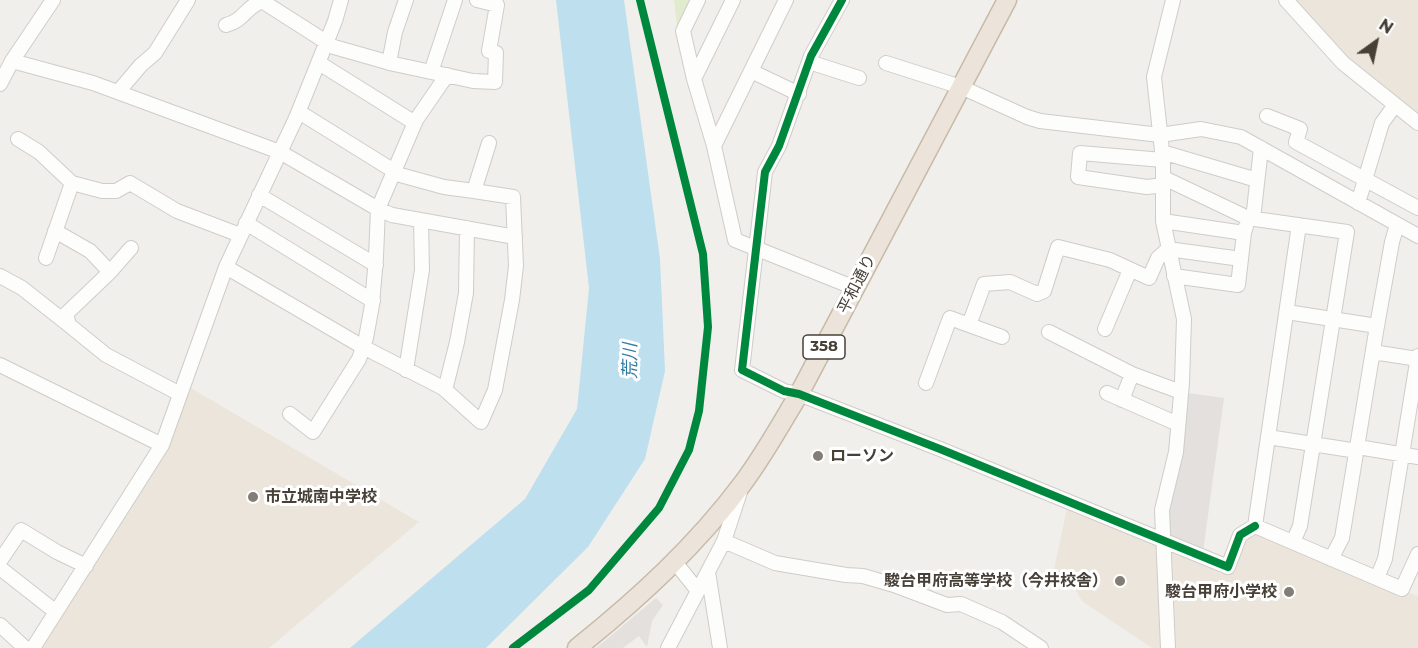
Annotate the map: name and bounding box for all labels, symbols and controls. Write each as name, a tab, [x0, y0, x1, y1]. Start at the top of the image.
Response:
north arrow	[1346, 12, 1406, 72]
text: N	[1375, 15, 1397, 38]
street label: 平和通り	[834, 251, 880, 317]
road number: 358	[803, 335, 845, 359]
water label: 荒川	[620, 343, 642, 379]
place label: ローソン	[830, 446, 894, 466]
marker: ローソン	[811, 449, 825, 463]
place label: 市立城南中学校	[265, 487, 377, 507]
marker: 市立城南中学校	[246, 490, 260, 504]
place label: 駿台甲府高等学校（今井校舎）	[884, 571, 1108, 591]
marker: 駿台甲府高等学校（今井校舎）	[1113, 574, 1127, 588]
place label: 駿台甲府小学校	[1165, 582, 1277, 602]
marker: 駿台甲府小学校	[1282, 585, 1296, 599]

